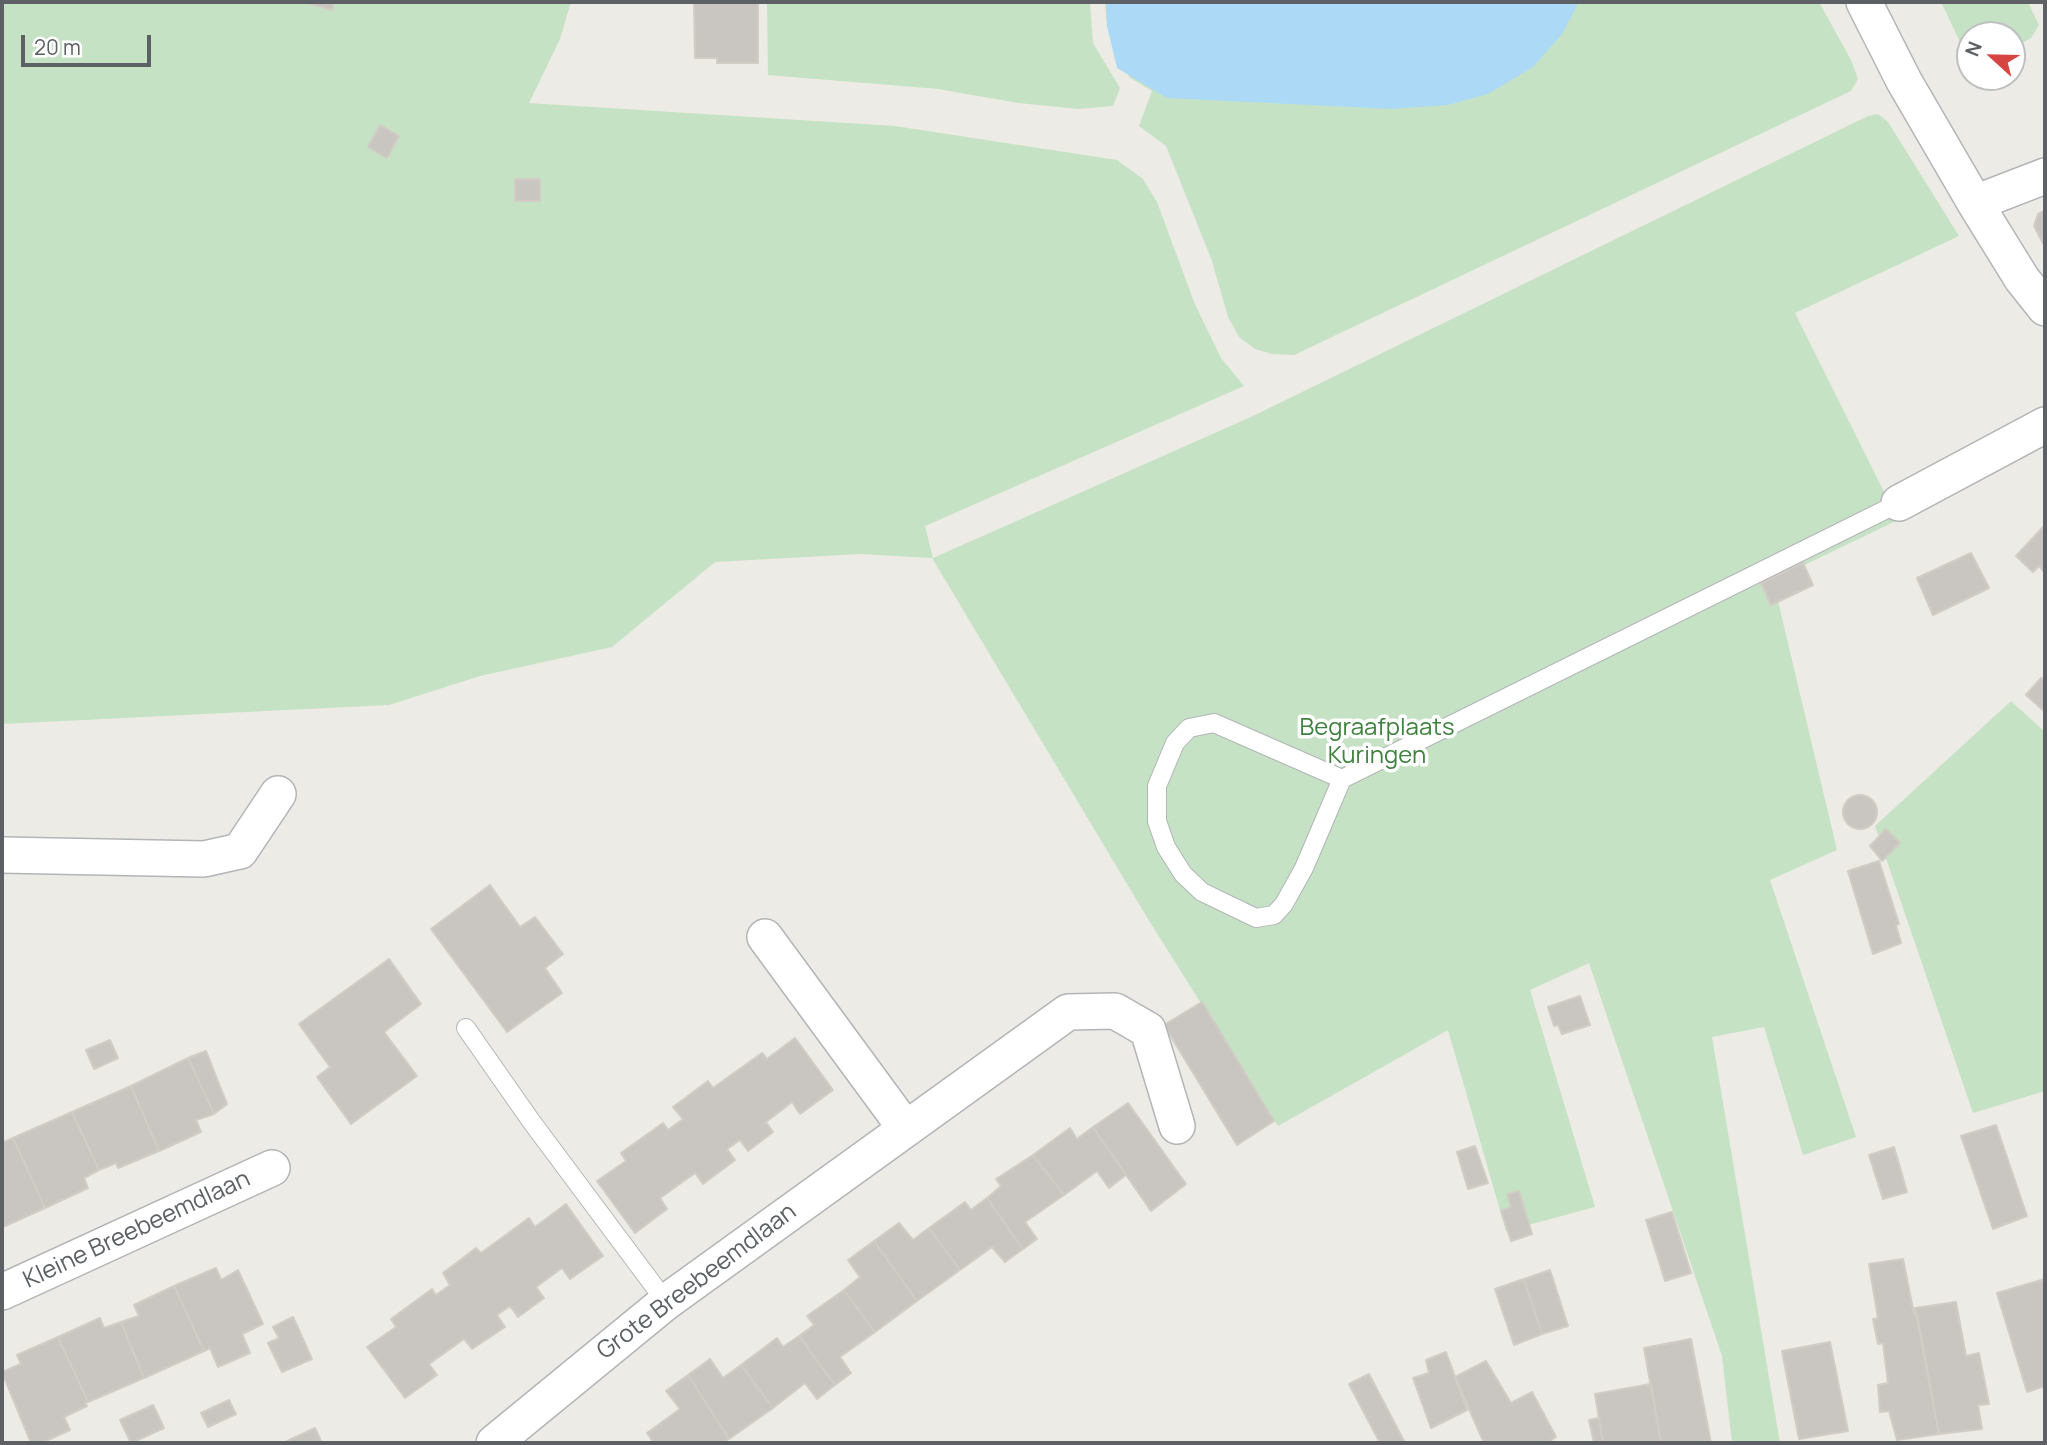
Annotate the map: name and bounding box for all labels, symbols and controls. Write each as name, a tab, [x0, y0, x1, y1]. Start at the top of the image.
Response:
scale bar	[24, 21, 154, 65]
north arrow	[1956, 21, 2026, 91]
text: 20 m	[34, 33, 81, 61]
text: N	[1959, 38, 1988, 60]
park label: Begraafplaats Kuringen	[1300, 714, 1454, 770]
street label: Kleine Breebeemdlaan	[19, 1165, 255, 1295]
street label: Grote Breebeemdlaan	[592, 1198, 802, 1366]

